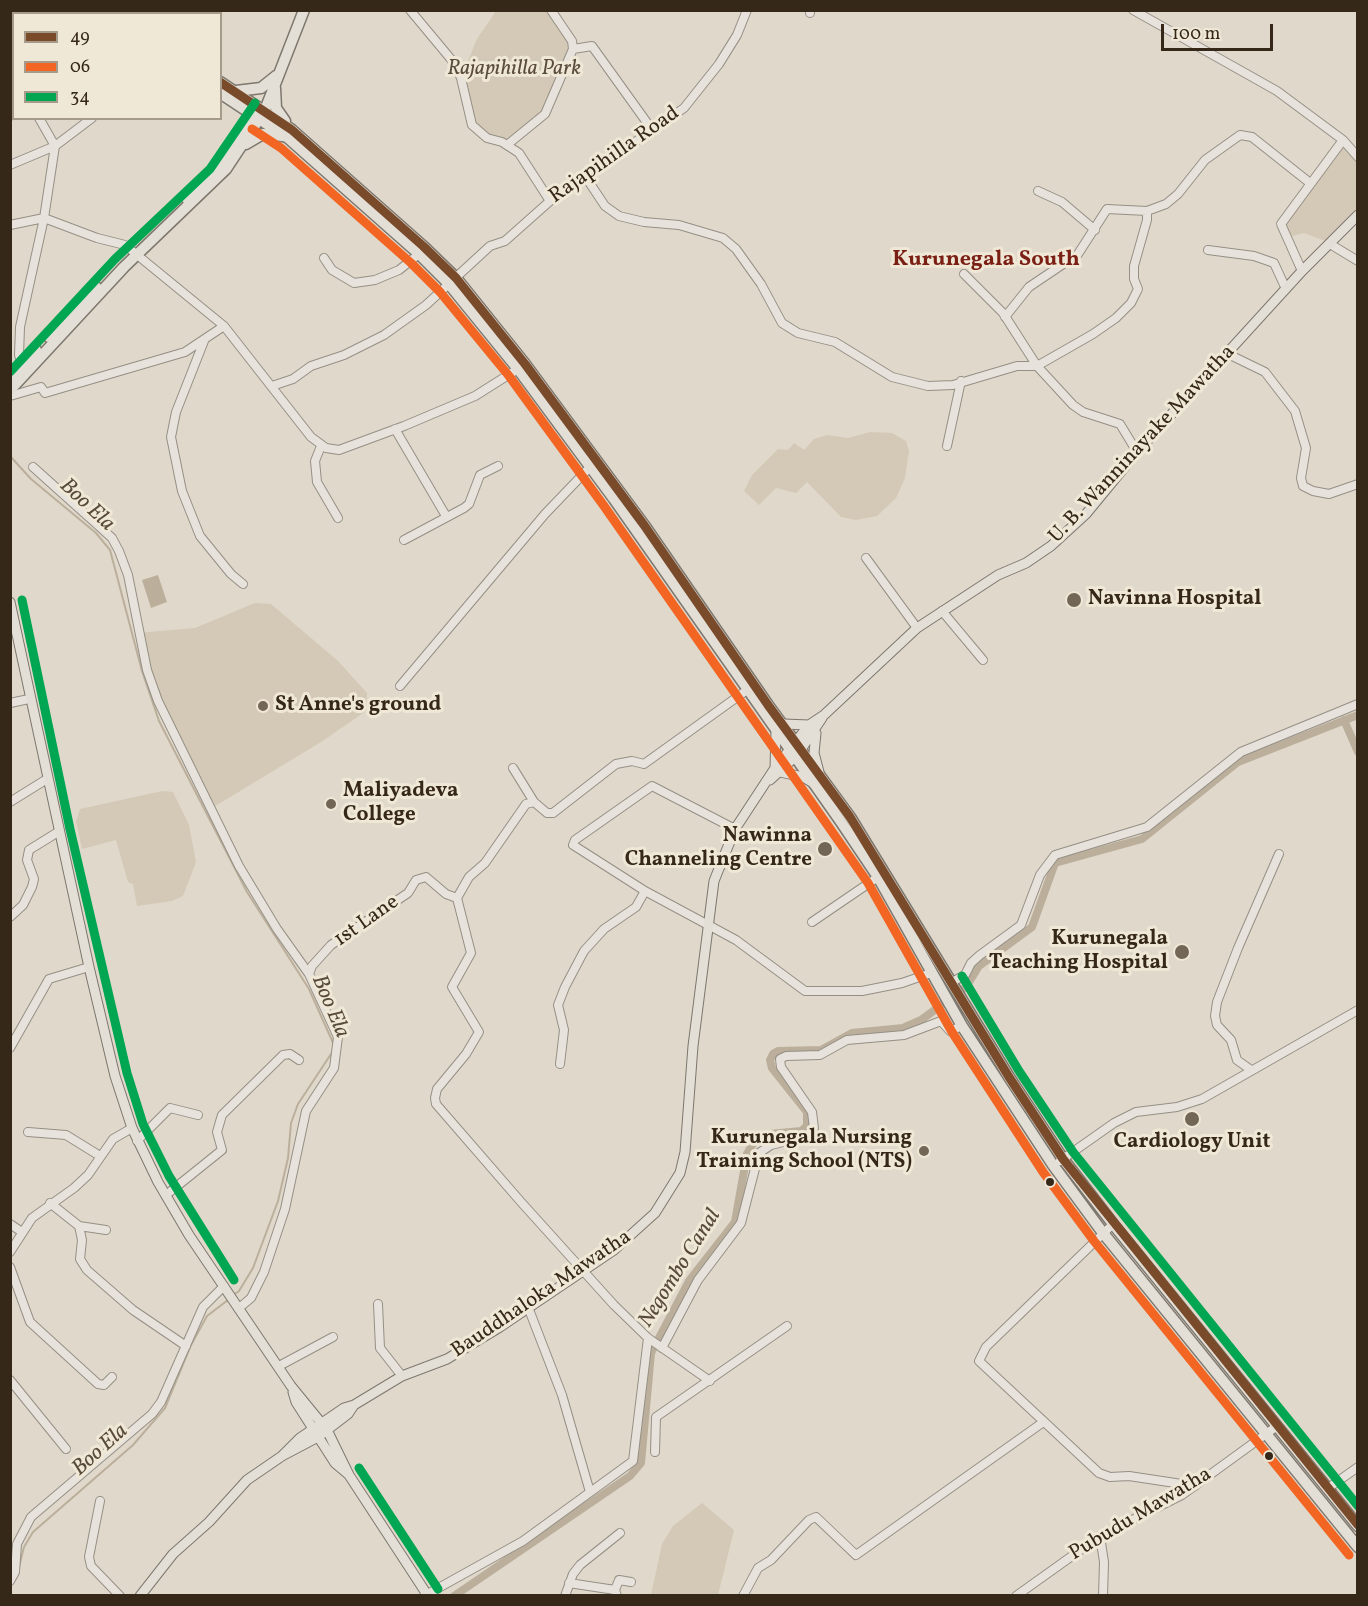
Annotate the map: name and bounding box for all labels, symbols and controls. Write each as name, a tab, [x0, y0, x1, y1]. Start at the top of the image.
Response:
legend	[12, 12, 222, 120]
scale bar	[1164, 12, 1276, 50]
text: 100 m	[1172, 22, 1221, 47]
text: 49	[70, 25, 90, 50]
text: 06	[70, 55, 90, 80]
park label: Rajapihilla Park	[447, 57, 581, 83]
text: 34	[70, 85, 90, 110]
street label: Rajapihilla Road	[545, 102, 685, 210]
district label: Kurunegala South	[892, 248, 1080, 274]
street label: U. B. Wanninayake Mawatha	[1044, 341, 1242, 549]
water label: Boo Ela	[53, 474, 119, 538]
place label: Navinna Hospital	[1088, 587, 1261, 613]
marker: Navinna Hospital	[1065, 591, 1083, 609]
place label: St Anne's ground	[275, 693, 441, 719]
marker: St Anne's ground	[256, 699, 270, 713]
place label: Maliyadeva College	[343, 779, 459, 829]
marker: Maliyadeva College	[324, 797, 338, 811]
place label: Nawinna Channeling Centre	[625, 824, 812, 874]
marker: Nawinna Channeling Centre	[816, 840, 834, 858]
street label: 1st Lane	[330, 891, 404, 953]
place label: Kurunegala Teaching Hospital	[989, 927, 1168, 977]
marker: Kurunegala Teaching Hospital	[1173, 943, 1191, 961]
water label: Boo Ela	[304, 971, 354, 1043]
marker: Cardiology Unit	[1183, 1110, 1201, 1128]
place label: Kurunegala Nursing Training School (NTS)	[696, 1126, 912, 1176]
place label: Cardiology Unit	[1114, 1130, 1270, 1156]
marker: Kurunegala Nursing Training School (NTS)	[917, 1144, 931, 1158]
unlabelled marker	[1044, 1176, 1056, 1188]
water label: Negombo Canal	[634, 1205, 728, 1333]
street label: Bauddhaloka Mawatha	[447, 1225, 637, 1365]
water label: Boo Ela	[68, 1419, 134, 1483]
unlabelled marker	[1263, 1450, 1275, 1462]
street label: Pubudu Mawatha	[1065, 1463, 1217, 1567]

